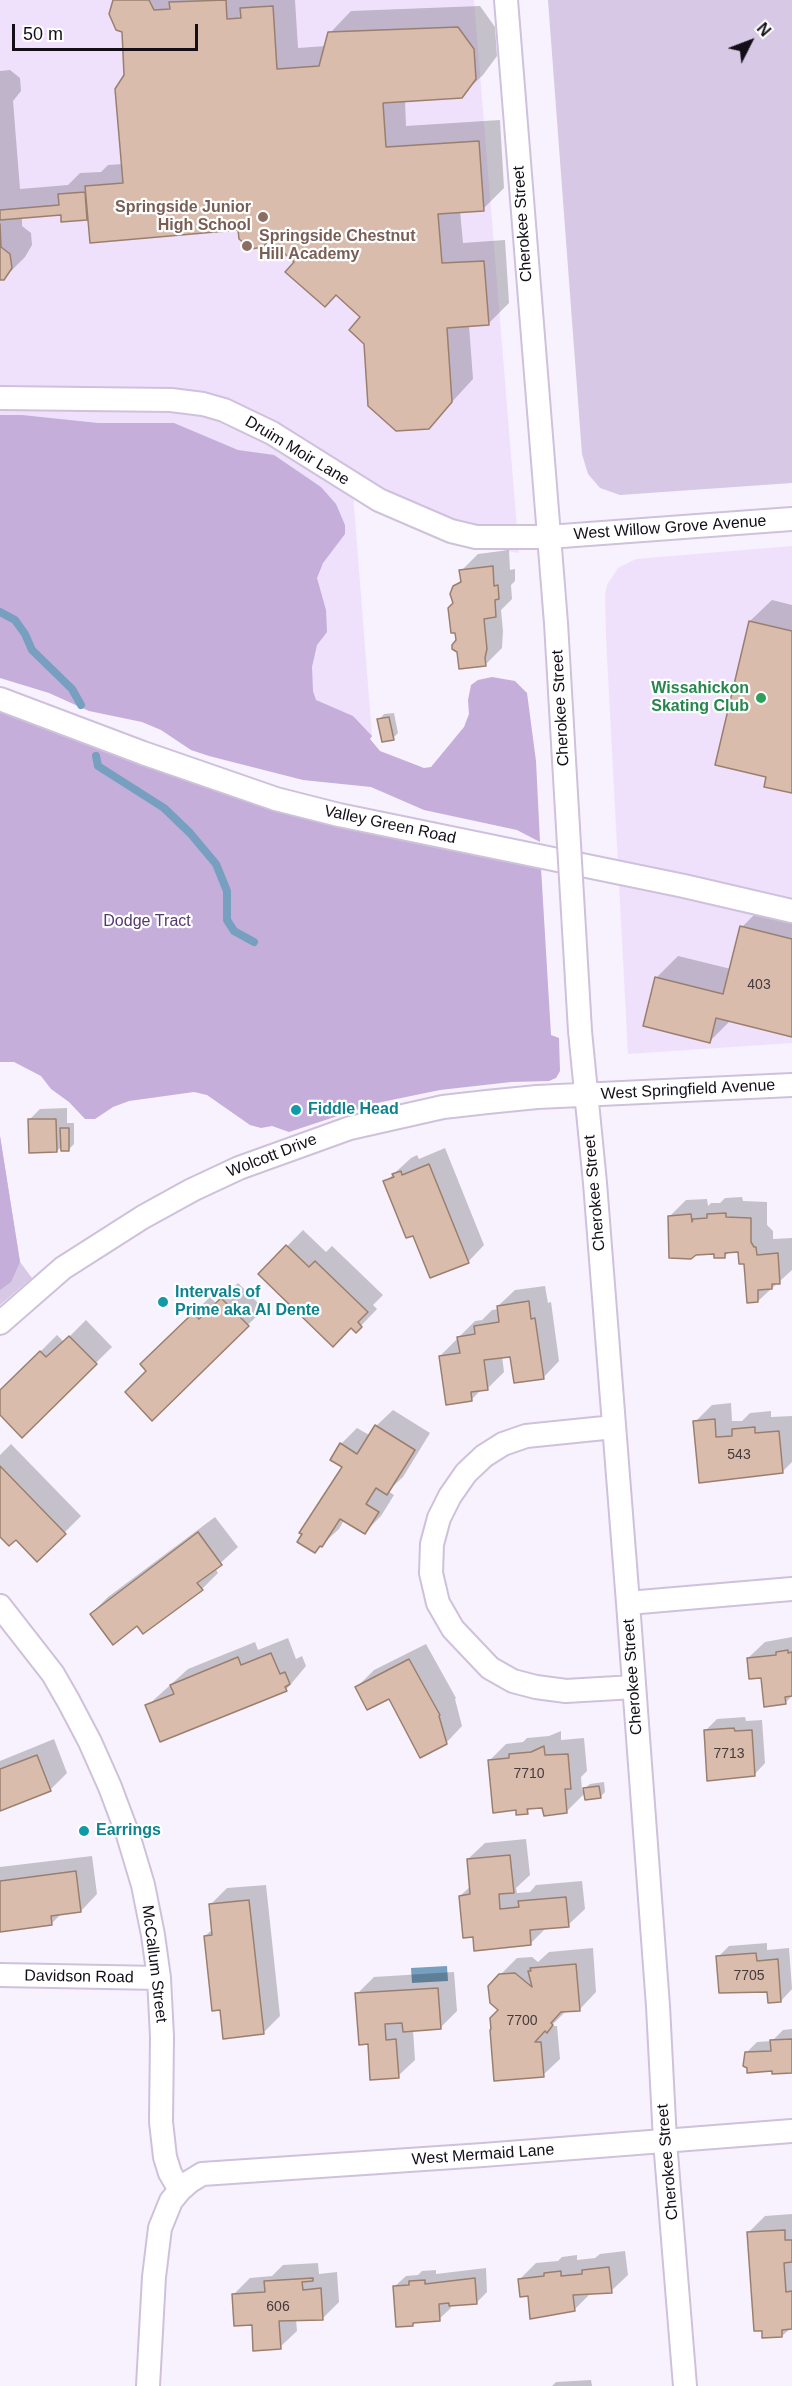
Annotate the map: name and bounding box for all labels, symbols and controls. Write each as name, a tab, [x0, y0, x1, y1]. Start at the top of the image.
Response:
scale bar	[15, 12, 201, 50]
north arrow	[720, 12, 780, 72]
text: N	[754, 20, 774, 40]
text: 50 m	[23, 24, 63, 44]
street label: Cherokee Street	[509, 165, 537, 283]
place label: Springside Junior High School	[115, 198, 251, 236]
marker: Springside Junior High School	[256, 210, 270, 224]
place label: Springside Chestnut Hill Academy	[259, 227, 415, 265]
marker: Springside Chestnut Hill Academy	[240, 239, 254, 253]
street label: Druim Moir Lane	[241, 412, 353, 490]
street label: West Willow Grove Avenue	[573, 512, 767, 544]
street label: Cherokee Street	[548, 649, 574, 767]
place label: Wissahickon Skating Club	[651, 679, 749, 717]
marker: Wissahickon Skating Club	[754, 691, 768, 705]
street label: Valley Green Road	[322, 802, 458, 848]
park label: Dodge Tract	[103, 912, 191, 932]
house number: 403	[747, 977, 771, 993]
street label: West Springfield Avenue	[600, 1076, 776, 1104]
place label: Fiddle Head	[308, 1100, 399, 1120]
marker: Fiddle Head	[289, 1103, 303, 1117]
street label: Wolcott Drive	[224, 1130, 320, 1182]
street label: Cherokee Street	[580, 1134, 610, 1252]
place label: Intervals of Prime aka Al Dente	[175, 1283, 320, 1321]
marker: Intervals of Prime aka Al Dente	[156, 1295, 170, 1309]
house number: 543	[727, 1447, 751, 1463]
street label: Cherokee Street	[619, 1618, 647, 1736]
house number: 7713	[713, 1746, 745, 1762]
house number: 7710	[513, 1766, 545, 1782]
place label: Earrings	[96, 1821, 161, 1841]
marker: Earrings	[77, 1824, 91, 1838]
street label: McCallum Street	[137, 1904, 171, 2024]
street label: Davidson Road	[24, 1966, 134, 1988]
house number: 7705	[733, 1968, 765, 1984]
house number: 7700	[506, 2013, 538, 2029]
street label: Cherokee Street	[653, 2103, 683, 2221]
street label: West Mermaid Lane	[411, 2140, 555, 2170]
house number: 606	[266, 2299, 290, 2315]

